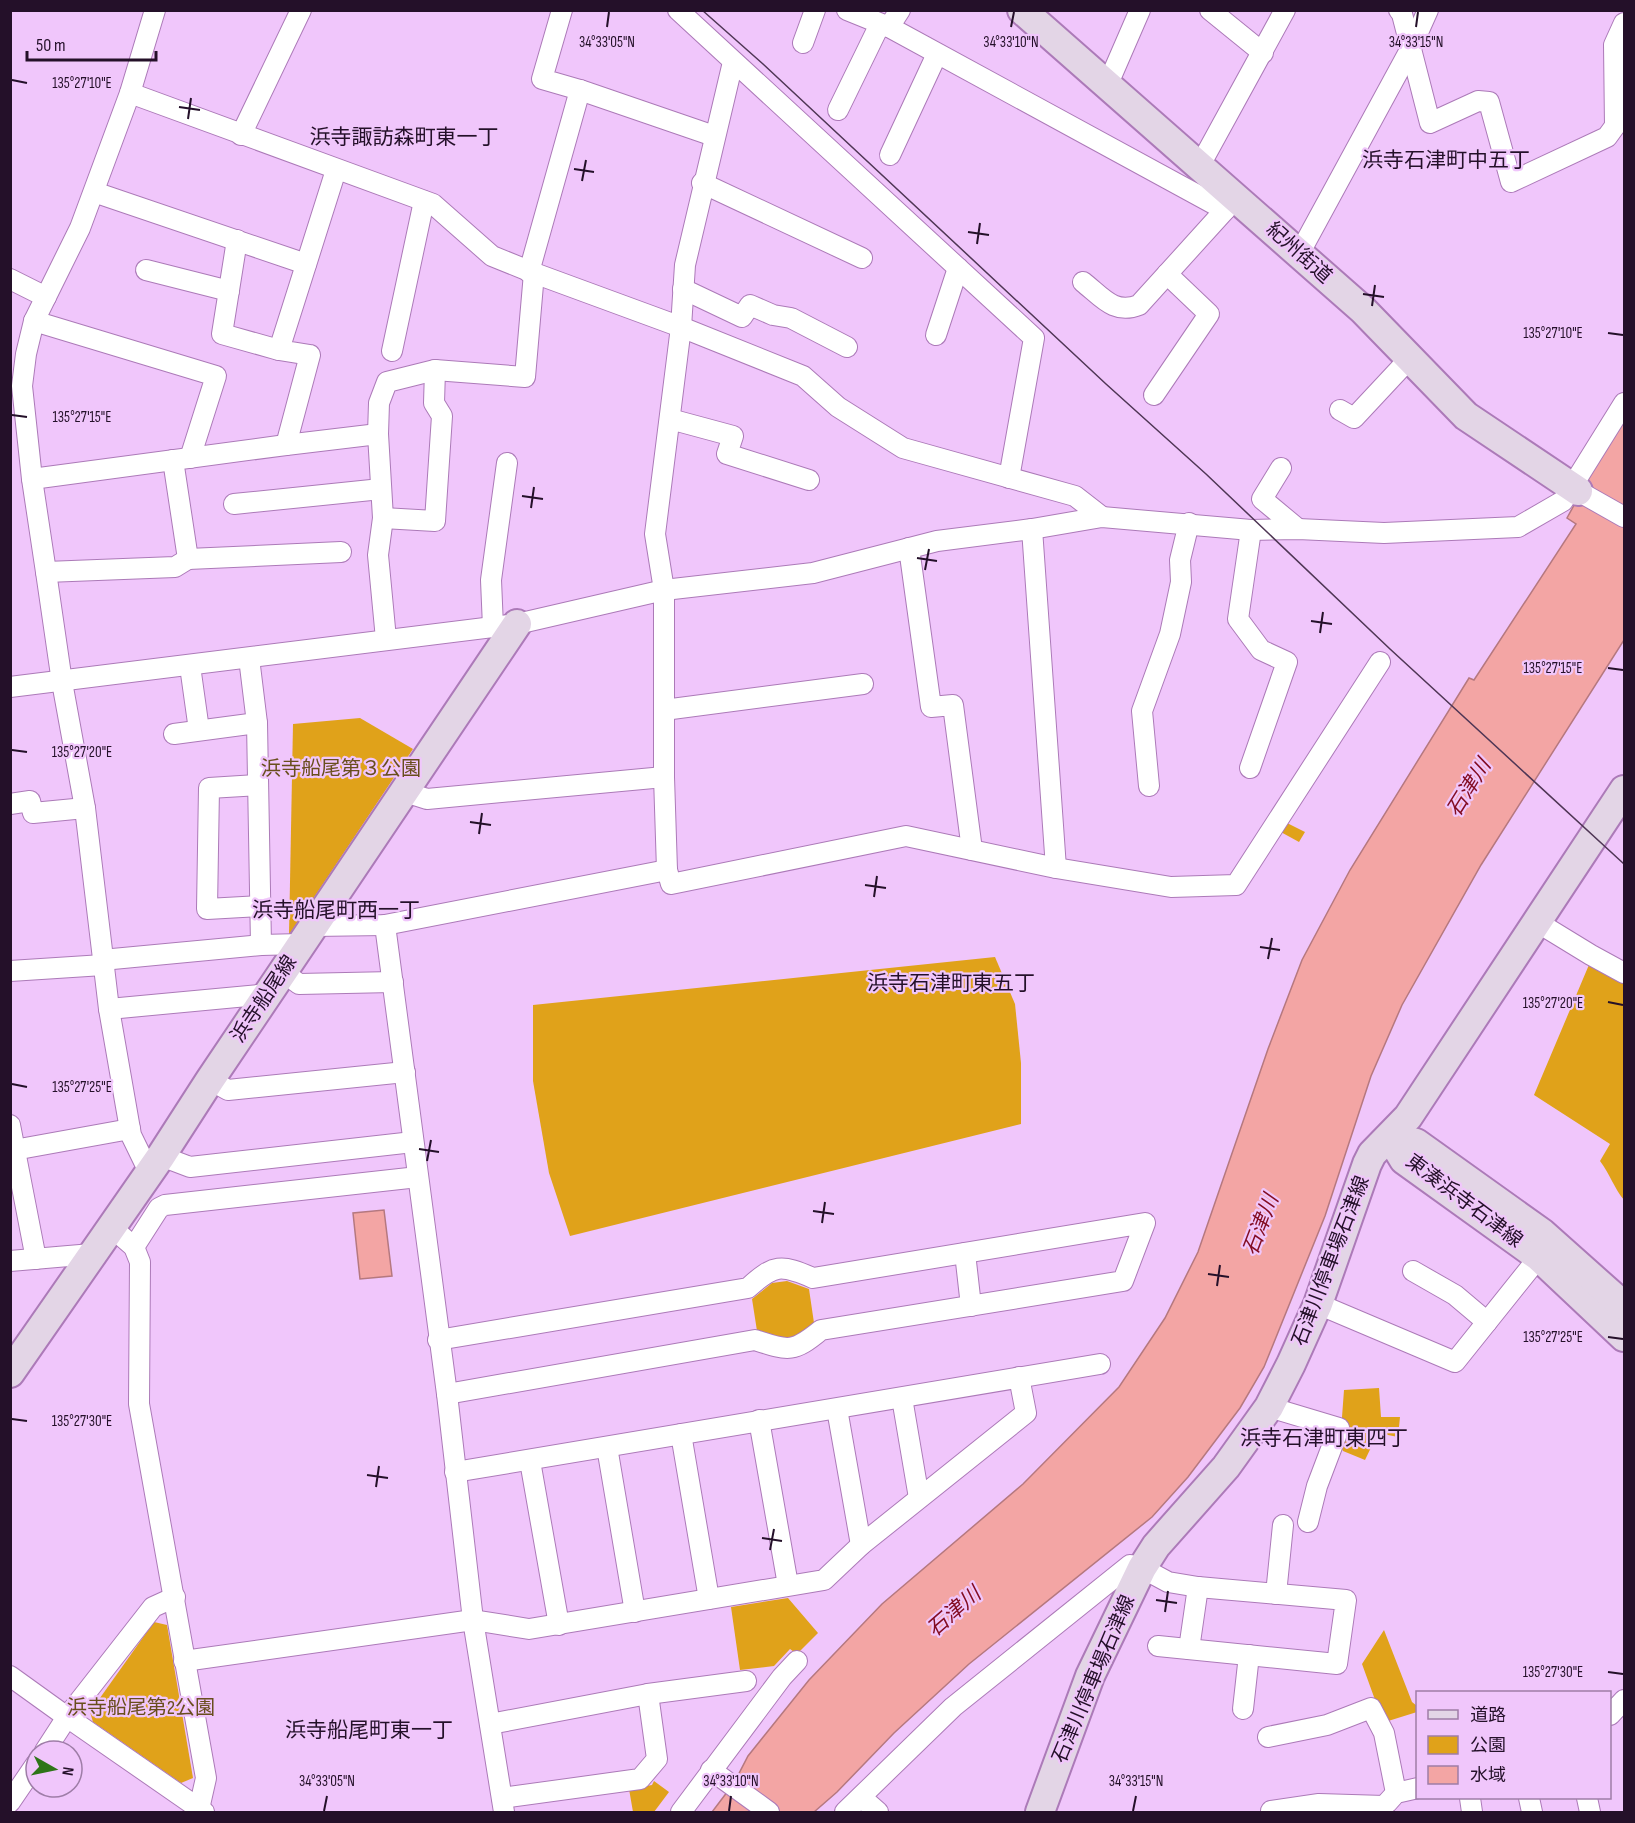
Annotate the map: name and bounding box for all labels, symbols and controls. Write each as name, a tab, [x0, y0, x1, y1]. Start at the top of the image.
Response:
scale bar	[27, 24, 156, 62]
text: 34°33'05"N	[579, 33, 635, 52]
text: 34°33'10"N	[983, 33, 1039, 52]
text: 34°33'15"N	[1389, 33, 1443, 52]
text: 50 m	[36, 35, 66, 56]
text: 135°27'10"E	[52, 74, 112, 93]
district label: 浜寺諏訪森町東一丁	[310, 125, 499, 150]
district label: 浜寺石津町中五丁	[1362, 148, 1530, 173]
street label: 紀州街道	[1261, 217, 1337, 289]
text: 135°27'10"E	[1523, 324, 1583, 343]
text: 135°27'15"E	[53, 408, 111, 427]
text: 135°27'15"E	[1524, 659, 1582, 678]
text: 135°27'20"E	[52, 743, 112, 762]
water label: 石津川	[1442, 753, 1497, 821]
park label: 浜寺船尾第３公園	[261, 757, 421, 781]
district label: 浜寺船尾町西一丁	[252, 898, 420, 923]
street label: 浜寺船尾線	[226, 951, 302, 1047]
district label: 浜寺石津町東五丁	[867, 971, 1035, 996]
text: 135°27'20"E	[1523, 994, 1583, 1013]
text: 135°27'25"E	[52, 1078, 112, 1097]
street label: 東湊浜寺石津線	[1401, 1149, 1527, 1253]
street label: 石津川停車場石津線	[1288, 1173, 1374, 1349]
water label: 石津川	[1238, 1189, 1285, 1259]
text: 135°27'25"E	[1523, 1328, 1583, 1347]
text: 135°27'30"E	[52, 1412, 112, 1431]
district label: 浜寺石津町東四丁	[1240, 1426, 1408, 1451]
water label: 石津川	[922, 1581, 987, 1642]
street label: 石津川停車場石津線	[1048, 1591, 1140, 1767]
text: 135°27'30"E	[1523, 1663, 1583, 1682]
legend	[1416, 1691, 1611, 1799]
park label: 浜寺船尾第2公園	[67, 1696, 215, 1720]
text: 道路	[1470, 1705, 1506, 1726]
district label: 浜寺船尾町東一丁	[285, 1718, 453, 1743]
text: 公園	[1470, 1735, 1506, 1756]
north arrow	[24, 1739, 84, 1799]
text: N	[57, 1765, 77, 1777]
text: 水域	[1470, 1765, 1506, 1786]
text: 34°33'05"N	[299, 1772, 355, 1791]
text: 34°33'10"N	[703, 1772, 759, 1791]
text: 34°33'15"N	[1109, 1772, 1163, 1791]

